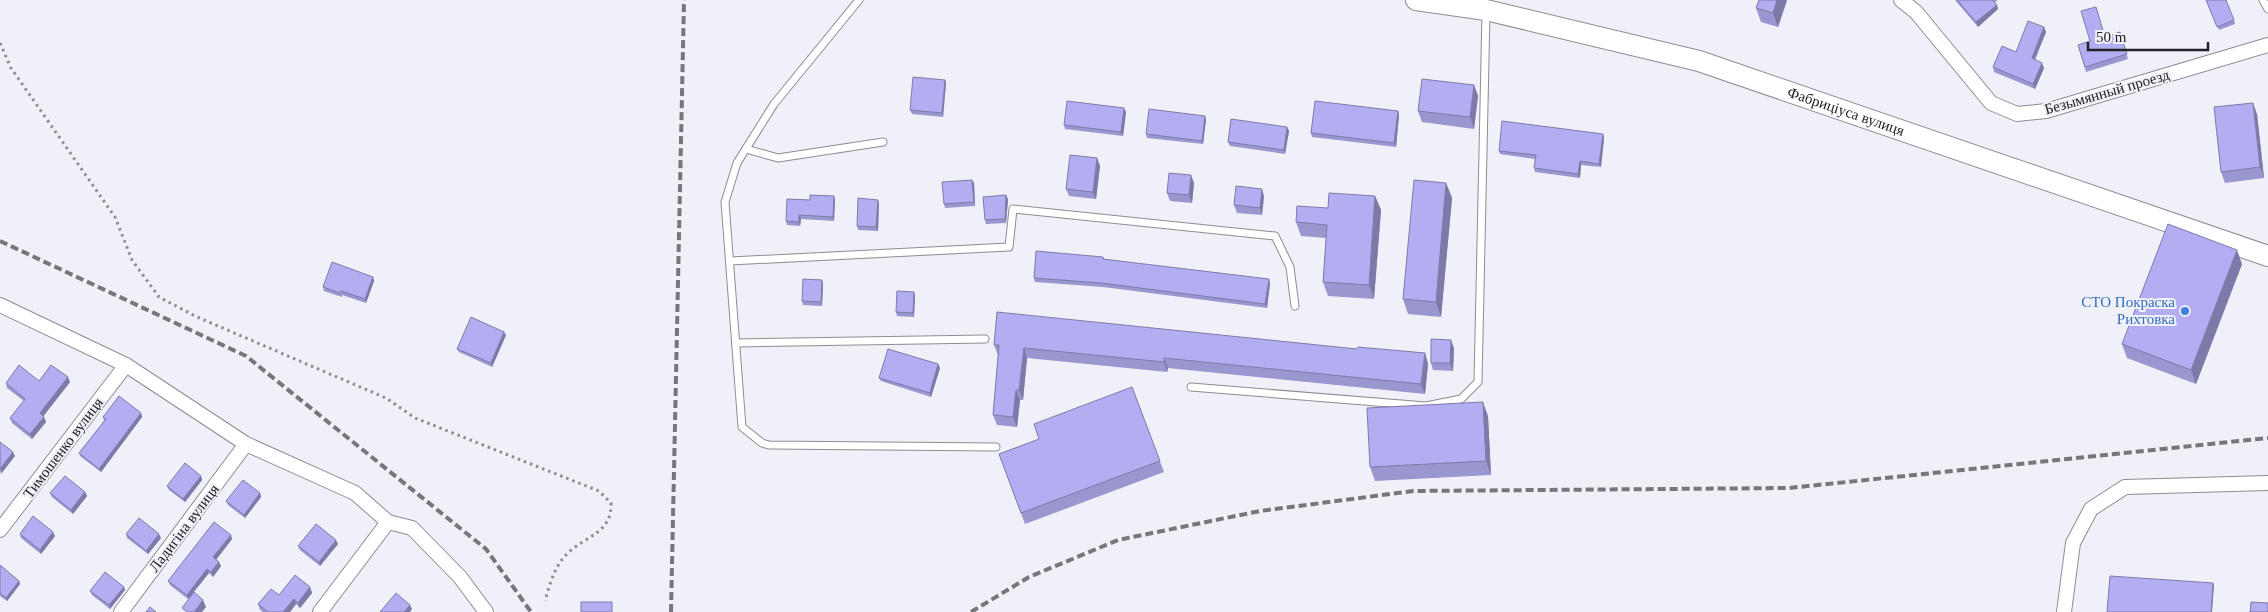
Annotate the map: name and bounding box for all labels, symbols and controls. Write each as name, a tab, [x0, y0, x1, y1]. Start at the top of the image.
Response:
scale bar	[2088, 20, 2208, 52]
text: 50 m	[2096, 29, 2127, 45]
street label: Безымянный проезд	[2043, 66, 2172, 117]
street label: Фабриціуса вулиця	[1785, 84, 1907, 139]
place label: СТО Покраска Рихтовка	[2081, 294, 2175, 327]
marker: СТО Покраска Рихтовка	[2179, 305, 2191, 317]
street label: Тимошенко вулиця	[20, 395, 106, 501]
street label: Ладигіна вулиця	[146, 481, 222, 575]

